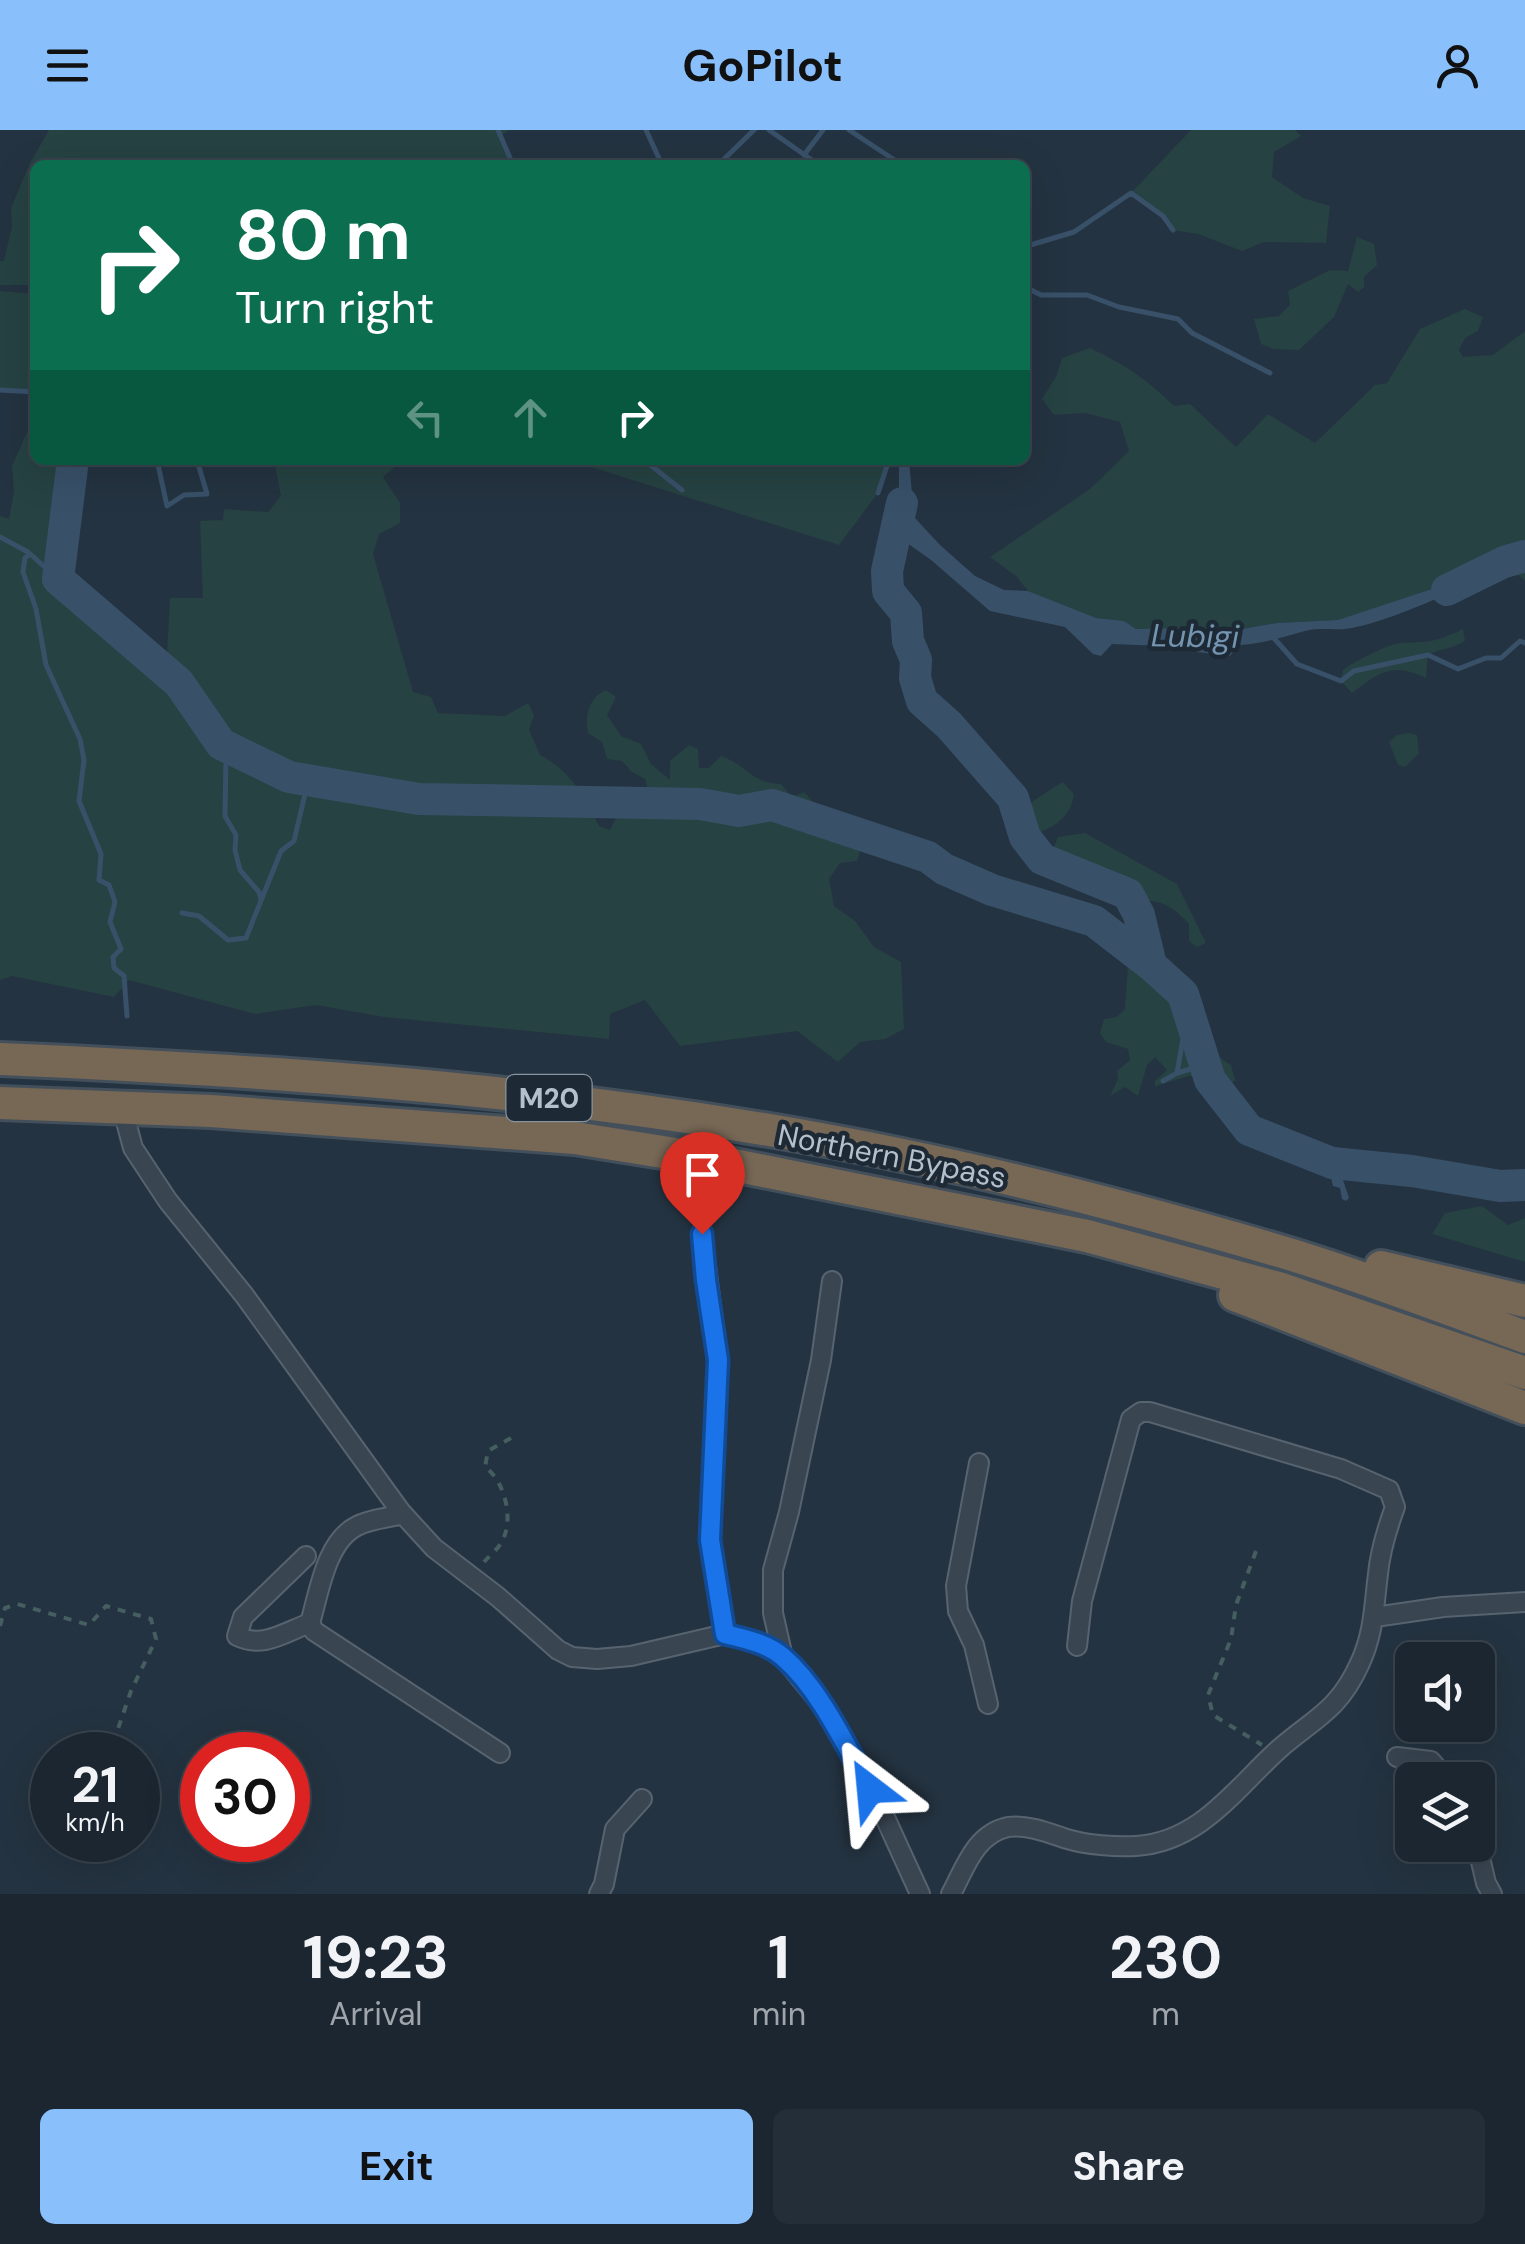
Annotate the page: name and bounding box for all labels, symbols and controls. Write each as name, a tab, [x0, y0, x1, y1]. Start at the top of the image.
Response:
text: GoPilot	[682, 36, 843, 95]
icon: menu	[40, 38, 95, 93]
icon: person	[1430, 38, 1485, 93]
text: 80 m	[235, 190, 411, 281]
icon: right	[70, 200, 200, 330]
text: Turn right	[235, 278, 434, 337]
icon: left	[398, 390, 453, 445]
icon: ahead	[503, 390, 558, 445]
icon: right	[608, 390, 663, 445]
water label: Lubigi	[1150, 614, 1241, 658]
road number: M20	[506, 1075, 592, 1121]
street label: Northern Bypass	[774, 1115, 1010, 1197]
pin	[660, 1132, 745, 1235]
icon: arrive	[675, 1147, 730, 1202]
map controls	[1395, 1642, 1495, 1862]
button: sound	[1395, 1642, 1495, 1742]
speed limit sign: 30	[180, 1732, 310, 1862]
position arrow	[818, 1737, 922, 1841]
text: 21	[71, 1752, 119, 1818]
button: layers	[1395, 1762, 1495, 1862]
text: km/h	[65, 1806, 125, 1839]
text: 19:23	[303, 1918, 449, 1997]
text: 1	[768, 1918, 790, 1997]
text: 230	[1109, 1918, 1222, 1997]
text: Arrival	[329, 1993, 422, 2035]
text: min	[752, 1993, 806, 2035]
text: m	[1151, 1993, 1180, 2035]
button: Exit	[40, 2109, 753, 2224]
button: Share	[773, 2109, 1485, 2224]

